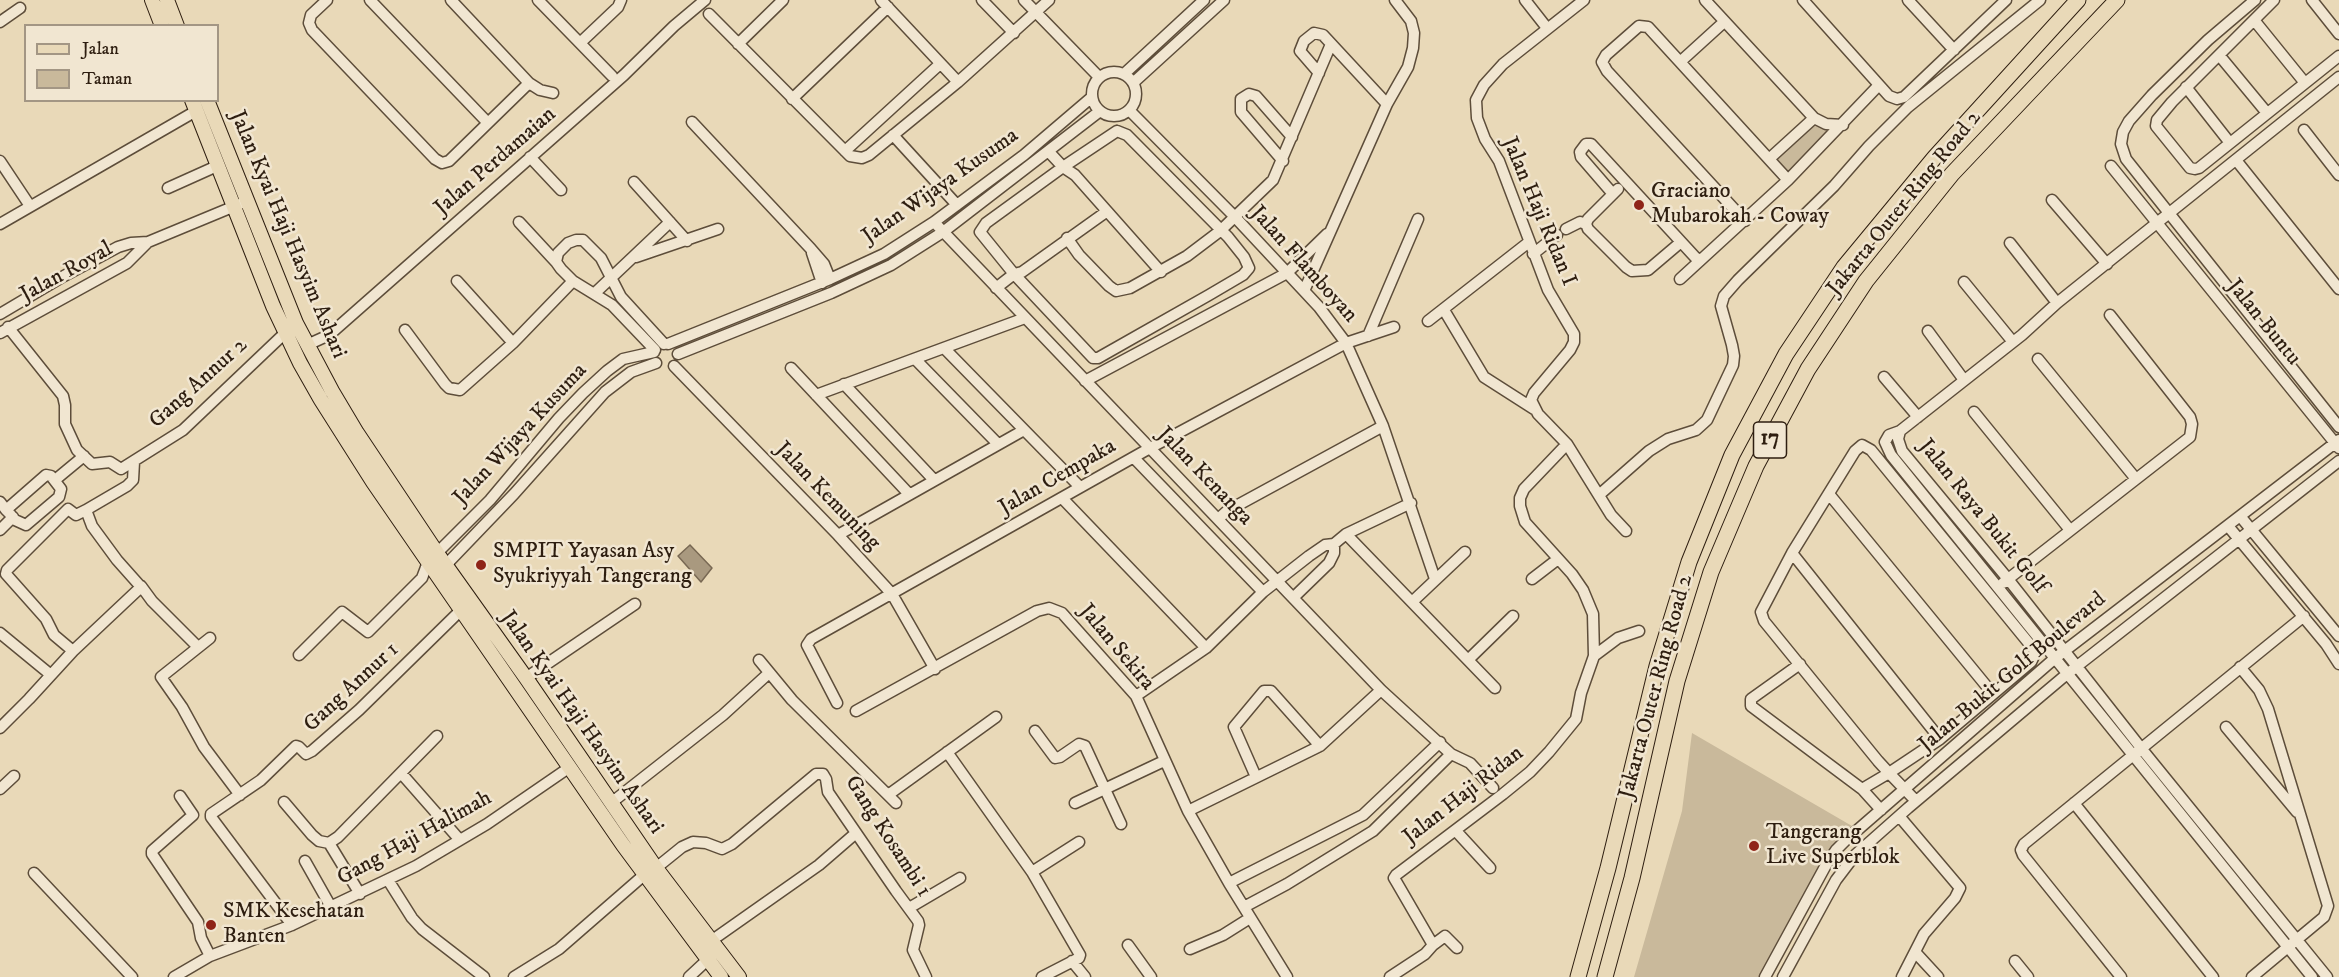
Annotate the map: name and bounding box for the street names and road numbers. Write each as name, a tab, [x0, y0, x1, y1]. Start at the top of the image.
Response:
street label: Jalan Perdamaian	[430, 102, 562, 222]
street label: Jakarta Outer Ring Road 2	[1822, 106, 1988, 302]
street label: Jalan Kyai Haji Hasyim Ashari	[223, 107, 351, 363]
street label: Jalan Wijaya Kusuma	[858, 123, 1024, 251]
street label: Jalan Haji Ridan I	[1495, 134, 1581, 290]
street label: Jalan Flamboyan	[1244, 201, 1362, 329]
street label: Jalan Royal	[16, 237, 118, 309]
street label: Jalan Buntu	[2220, 275, 2306, 371]
street label: Gang Annur 2	[145, 333, 253, 435]
street label: Jalan Wijaya Kusuma	[448, 359, 594, 511]
street label: Jalan Kenanga	[1151, 422, 1257, 532]
road number: 17	[1754, 422, 1786, 458]
street label: Jalan Cempaka	[995, 434, 1121, 522]
street label: Jalan Raya Bukit Golf	[1912, 435, 2052, 599]
street label: Jalan Kemuning	[769, 437, 885, 557]
street label: Jakarta Outer Ring Road 2	[1614, 572, 1700, 802]
street label: Jalan Bukit Golf Boulevard	[1914, 587, 2112, 759]
street label: Jalan Sekira	[1072, 599, 1160, 697]
street label: Jalan Kyai Haji Hasyim Ashari	[494, 606, 668, 840]
street label: Gang Annur 1	[299, 637, 405, 739]
street label: Jalan Haji Ridan	[1399, 741, 1529, 851]
street label: Gang Kosambi 1	[838, 771, 936, 903]
street label: Gang Haji Halimah	[333, 786, 497, 892]

